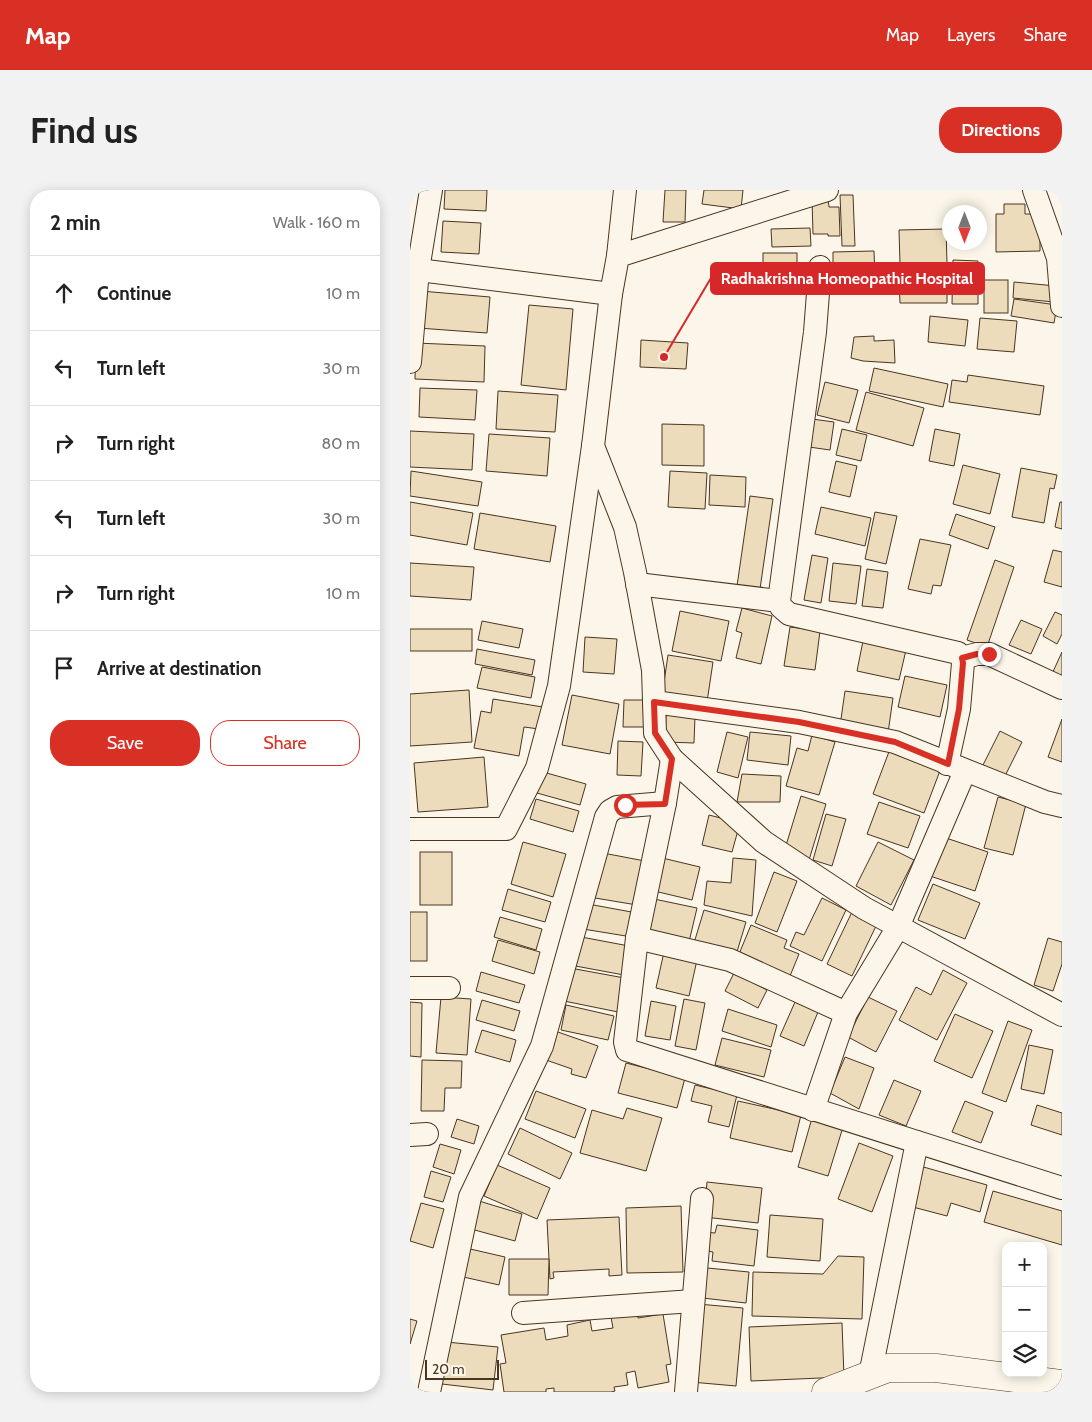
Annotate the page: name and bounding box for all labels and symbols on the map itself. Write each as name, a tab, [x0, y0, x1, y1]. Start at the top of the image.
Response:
north arrow	[942, 205, 987, 250]
callout: Radhakrishna Homeopathic Hospital	[711, 263, 984, 294]
text: Radhakrishna Homeopathic Hospital	[721, 269, 973, 288]
route end	[978, 643, 1001, 666]
route start	[614, 794, 637, 817]
scale bar	[425, 1357, 499, 1380]

